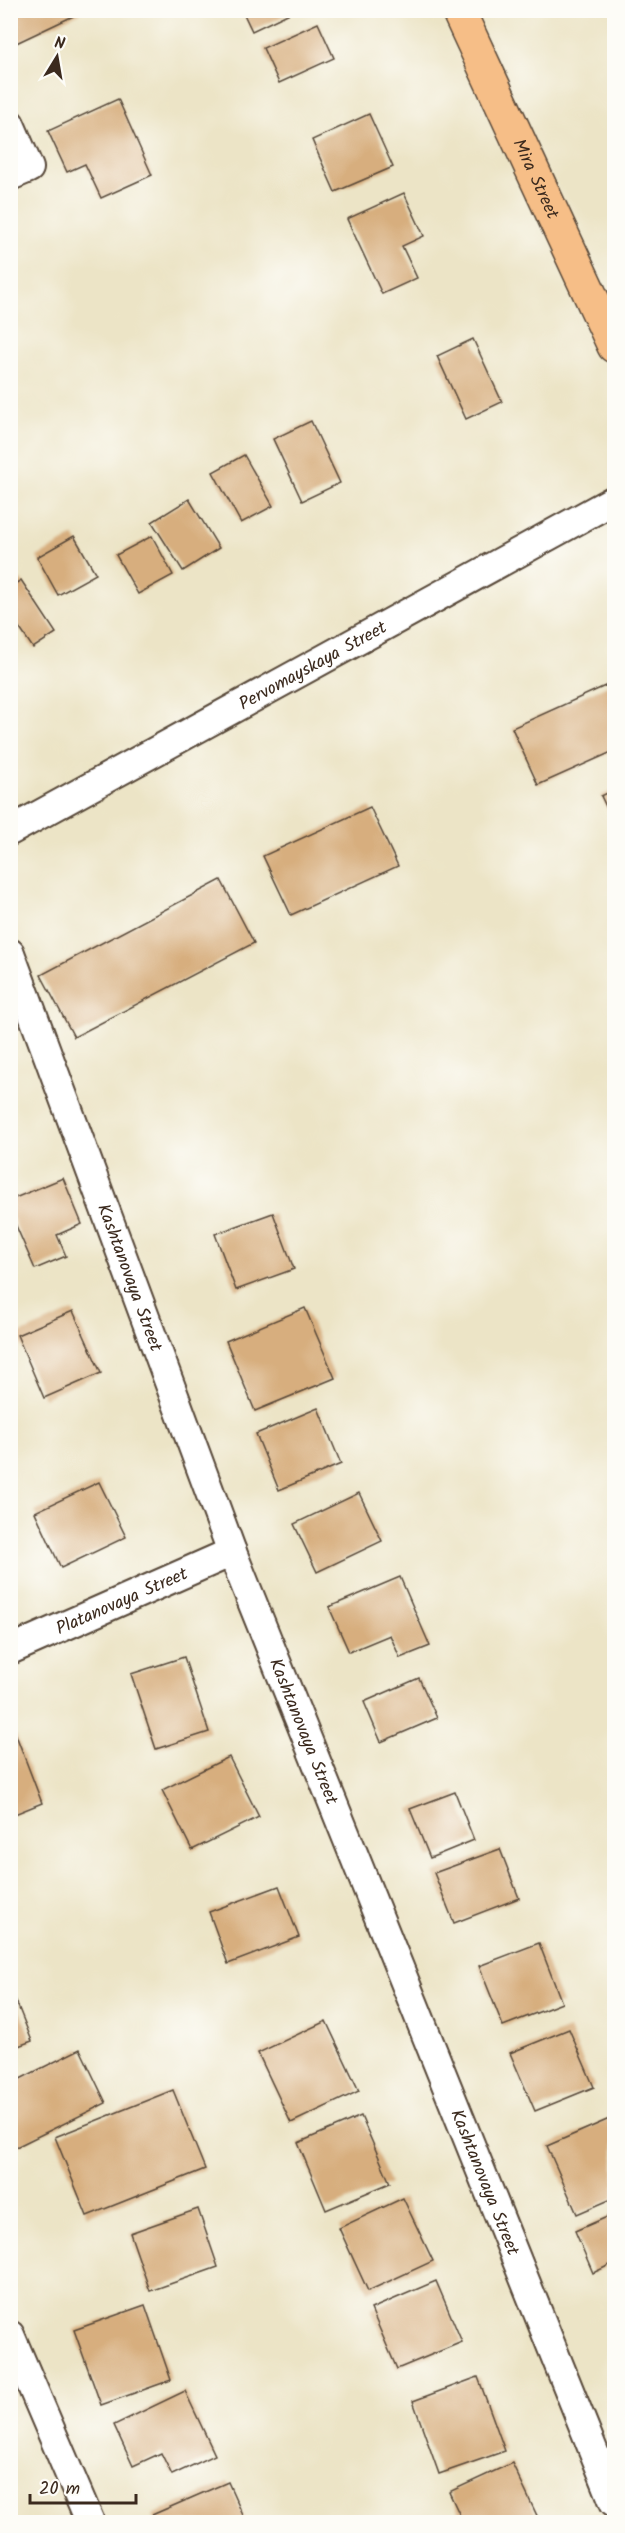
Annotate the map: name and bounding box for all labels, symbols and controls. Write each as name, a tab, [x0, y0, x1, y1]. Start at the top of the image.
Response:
north arrow	[27, 27, 87, 87]
text: N	[52, 31, 67, 57]
street label: Mira Street	[504, 134, 567, 225]
street label: Pervomayskaya Street	[234, 614, 394, 719]
street label: Kashtanovaya Street	[88, 1200, 170, 1357]
street label: Platanovaya Street	[52, 1560, 194, 1644]
street label: Kashtanovaya Street	[260, 1654, 346, 1810]
street label: Kashtanovaya Street	[442, 2105, 527, 2261]
scale bar	[30, 2467, 136, 2505]
text: 20 m	[39, 2475, 80, 2504]

